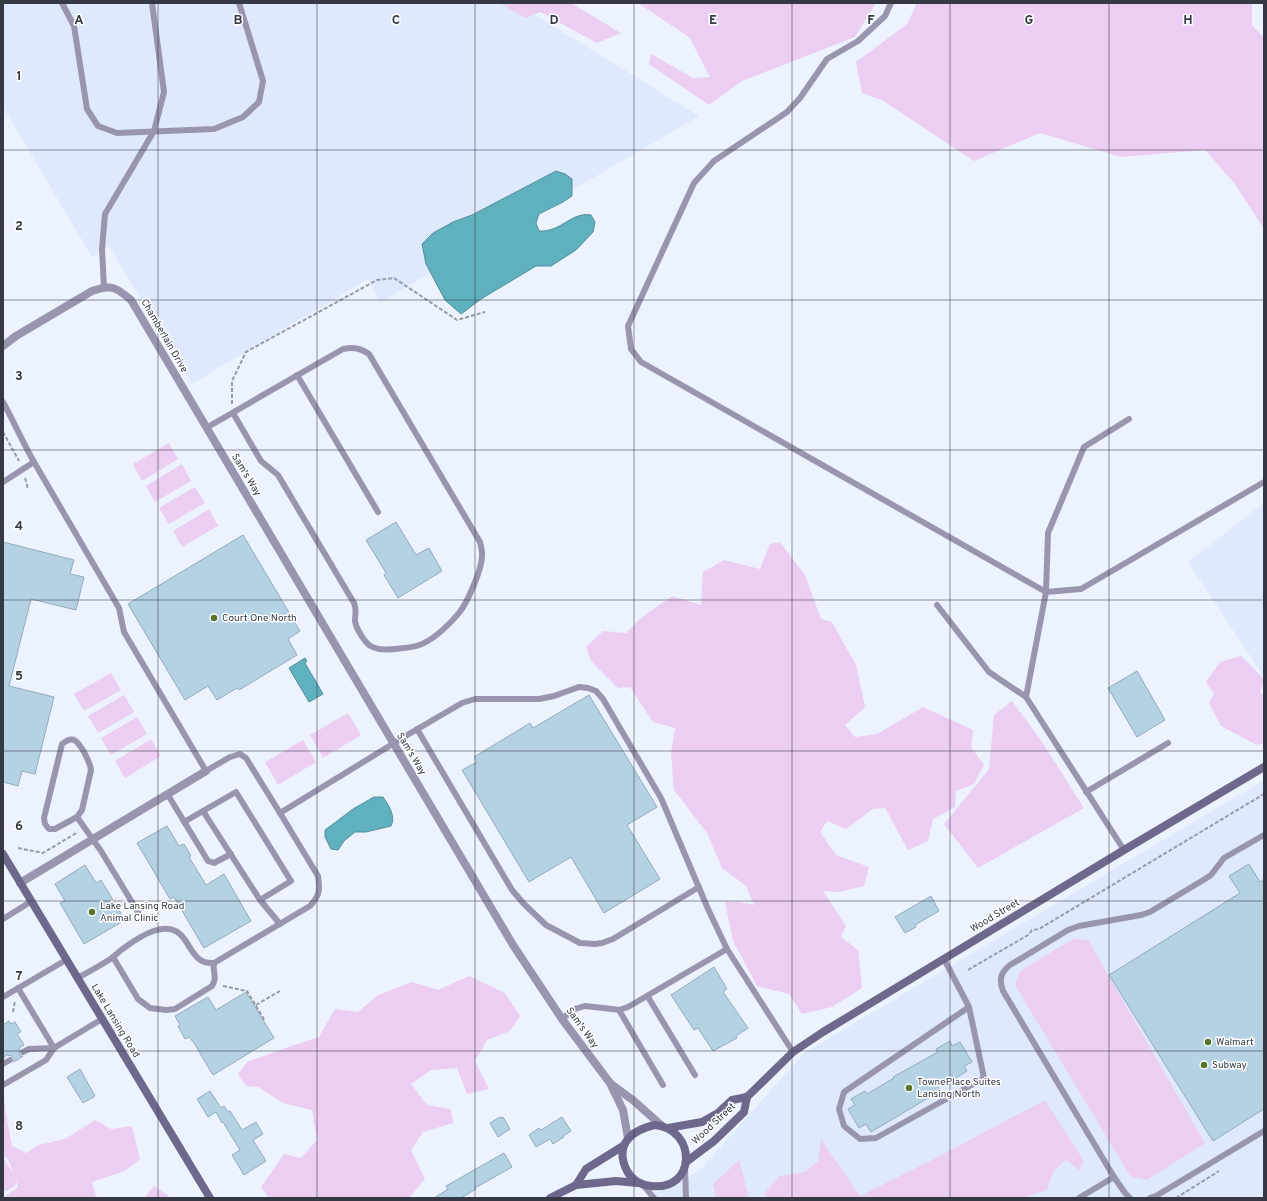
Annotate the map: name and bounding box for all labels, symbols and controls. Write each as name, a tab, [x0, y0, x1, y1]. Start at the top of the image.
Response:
text: A	[74, 13, 84, 29]
text: B	[234, 13, 243, 29]
text: C	[392, 13, 400, 29]
text: D	[549, 13, 559, 29]
text: E	[709, 13, 717, 29]
text: F	[867, 13, 875, 29]
text: G	[1025, 13, 1034, 29]
text: H	[1183, 13, 1193, 29]
text: 1	[16, 69, 22, 85]
text: 2	[15, 219, 23, 235]
street label: Chamberlain Drive	[138, 297, 190, 375]
text: 3	[15, 369, 23, 385]
street label: Sam's Way	[228, 451, 264, 499]
text: 4	[15, 519, 23, 535]
place label: Court One North	[222, 612, 297, 625]
marker: Court One North	[209, 613, 219, 623]
text: 5	[15, 669, 23, 685]
street label: Sam's Way	[393, 730, 429, 778]
text: 6	[15, 819, 23, 835]
street label: Wood Street	[968, 896, 1022, 936]
place label: Lake Lansing Road Animal Clinic	[100, 900, 184, 925]
marker: Lake Lansing Road Animal Clinic	[87, 907, 97, 917]
text: 7	[16, 969, 23, 985]
street label: Lake Lansing Road	[88, 982, 142, 1060]
street label: Sam's Way	[563, 1005, 601, 1051]
place label: Walmart	[1216, 1036, 1254, 1049]
marker: Walmart	[1203, 1037, 1213, 1047]
place label: Subway	[1212, 1059, 1247, 1072]
marker: Subway	[1199, 1060, 1209, 1070]
place label: TownePlace Suites Lansing North	[917, 1076, 1001, 1101]
marker: TownePlace Suites Lansing North	[904, 1083, 914, 1093]
street label: Wood Street	[689, 1100, 739, 1148]
text: 8	[15, 1119, 23, 1135]

